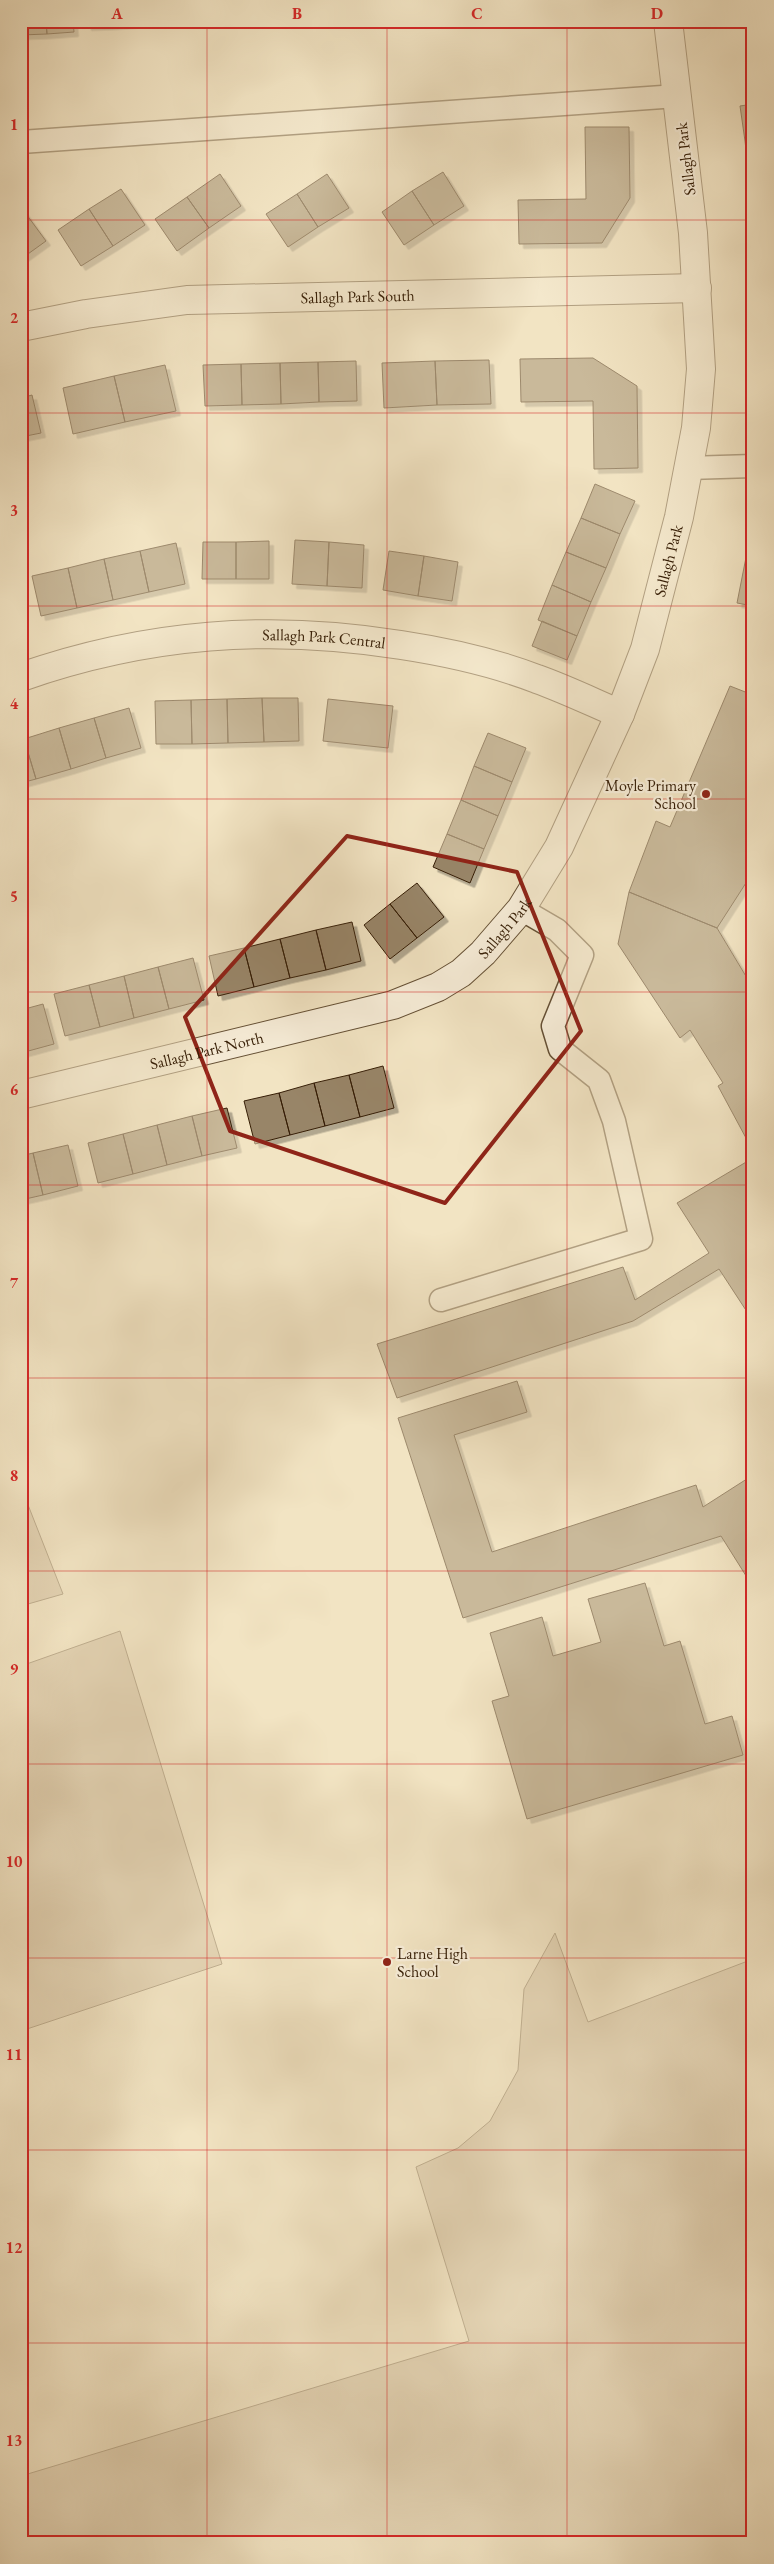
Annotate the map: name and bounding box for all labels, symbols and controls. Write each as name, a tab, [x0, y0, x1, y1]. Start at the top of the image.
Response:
text: A	[110, 3, 123, 24]
text: B	[292, 3, 302, 24]
text: C	[471, 3, 483, 24]
text: D	[651, 3, 663, 24]
text: 1	[10, 114, 18, 135]
street label: Sallagh Park	[671, 121, 700, 197]
street label: Sallagh Park South	[301, 285, 415, 308]
text: 2	[10, 307, 19, 328]
text: 3	[10, 500, 18, 521]
street label: Sallagh Park	[649, 522, 688, 599]
street label: Sallagh Park Central	[262, 624, 387, 654]
text: 4	[10, 693, 19, 714]
place label: Moyle Primary School	[605, 775, 697, 814]
marker: Moyle Primary School	[700, 788, 712, 800]
text: 5	[10, 886, 18, 907]
street label: Sallagh Park	[473, 893, 537, 963]
street label: Sallagh Park North	[148, 1027, 266, 1074]
text: 6	[10, 1079, 19, 1100]
text: 7	[10, 1272, 19, 1293]
text: 8	[10, 1465, 18, 1486]
text: 9	[10, 1658, 19, 1679]
text: 10	[6, 1851, 23, 1872]
place label: Larne High School	[397, 1943, 468, 1982]
marker: Larne High School	[381, 1956, 393, 1968]
text: 11	[6, 2044, 22, 2065]
text: 12	[6, 2237, 23, 2258]
text: 13	[6, 2430, 22, 2451]

